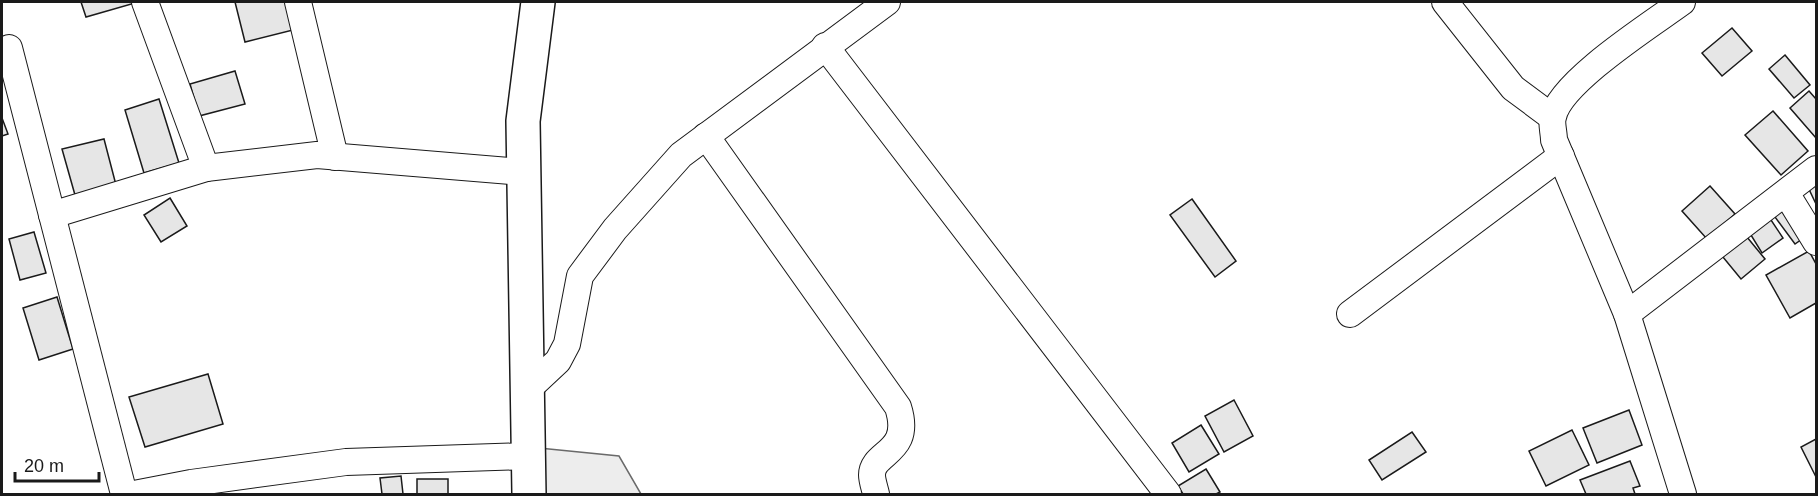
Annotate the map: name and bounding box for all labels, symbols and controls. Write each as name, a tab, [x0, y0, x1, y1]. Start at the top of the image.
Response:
scale bar	[15, 445, 99, 483]
text: 20 m	[24, 456, 64, 476]

